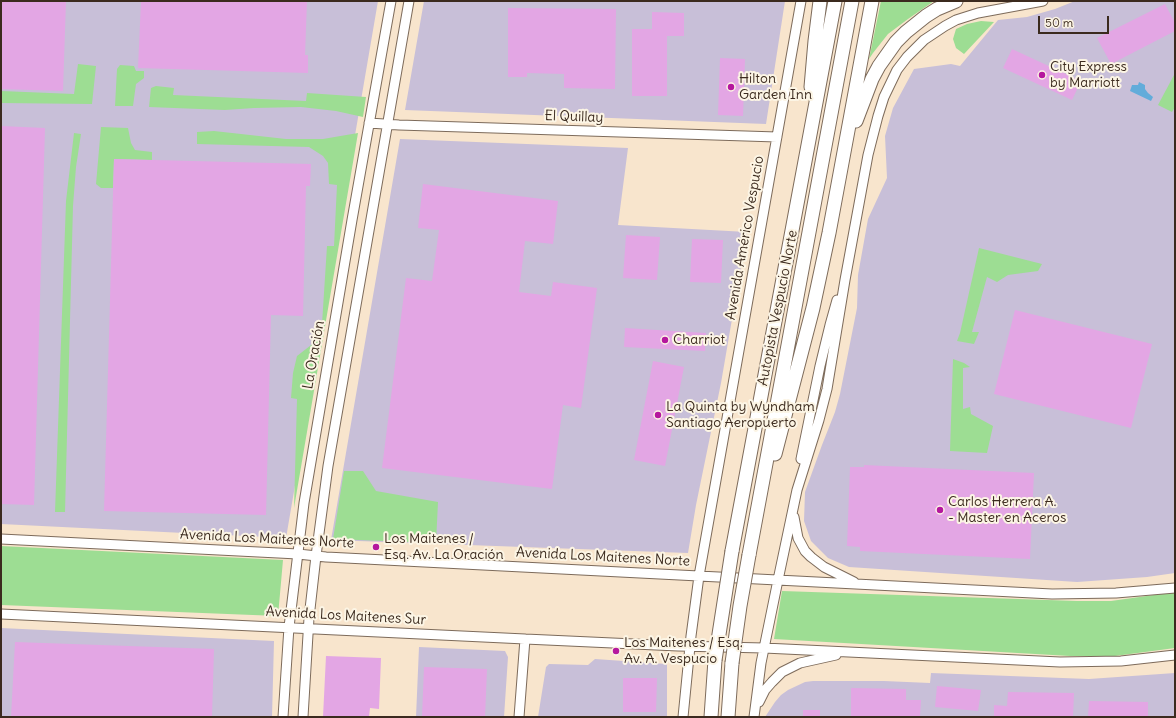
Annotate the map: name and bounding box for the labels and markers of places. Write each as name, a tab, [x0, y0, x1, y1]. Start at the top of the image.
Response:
place label: City Express by Marriott	[1050, 59, 1127, 92]
marker: City Express by Marriott	[1037, 70, 1047, 80]
place label: Hilton Garden Inn	[739, 71, 812, 104]
marker: Hilton Garden Inn	[726, 82, 736, 92]
place label: Charriot	[673, 332, 725, 348]
marker: Charriot	[660, 335, 670, 345]
place label: La Quinta by Wyndham Santiago Aeropuerto	[666, 399, 815, 432]
marker: La Quinta by Wyndham Santiago Aeropuerto	[653, 410, 663, 420]
place label: Carlos Herrera A. - Master en Aceros	[948, 494, 1066, 526]
marker: Carlos Herrera A. - Master en Aceros	[935, 505, 945, 515]
place label: Los Maitenes / Esq. Av. La Oración	[384, 531, 504, 564]
marker: Los Maitenes / Esq. Av. La Oración	[371, 542, 381, 552]
place label: Los Maitenes / Esq. Av. A. Vespucio	[624, 635, 743, 668]
marker: Los Maitenes / Esq. Av. A. Vespucio	[611, 646, 621, 656]

